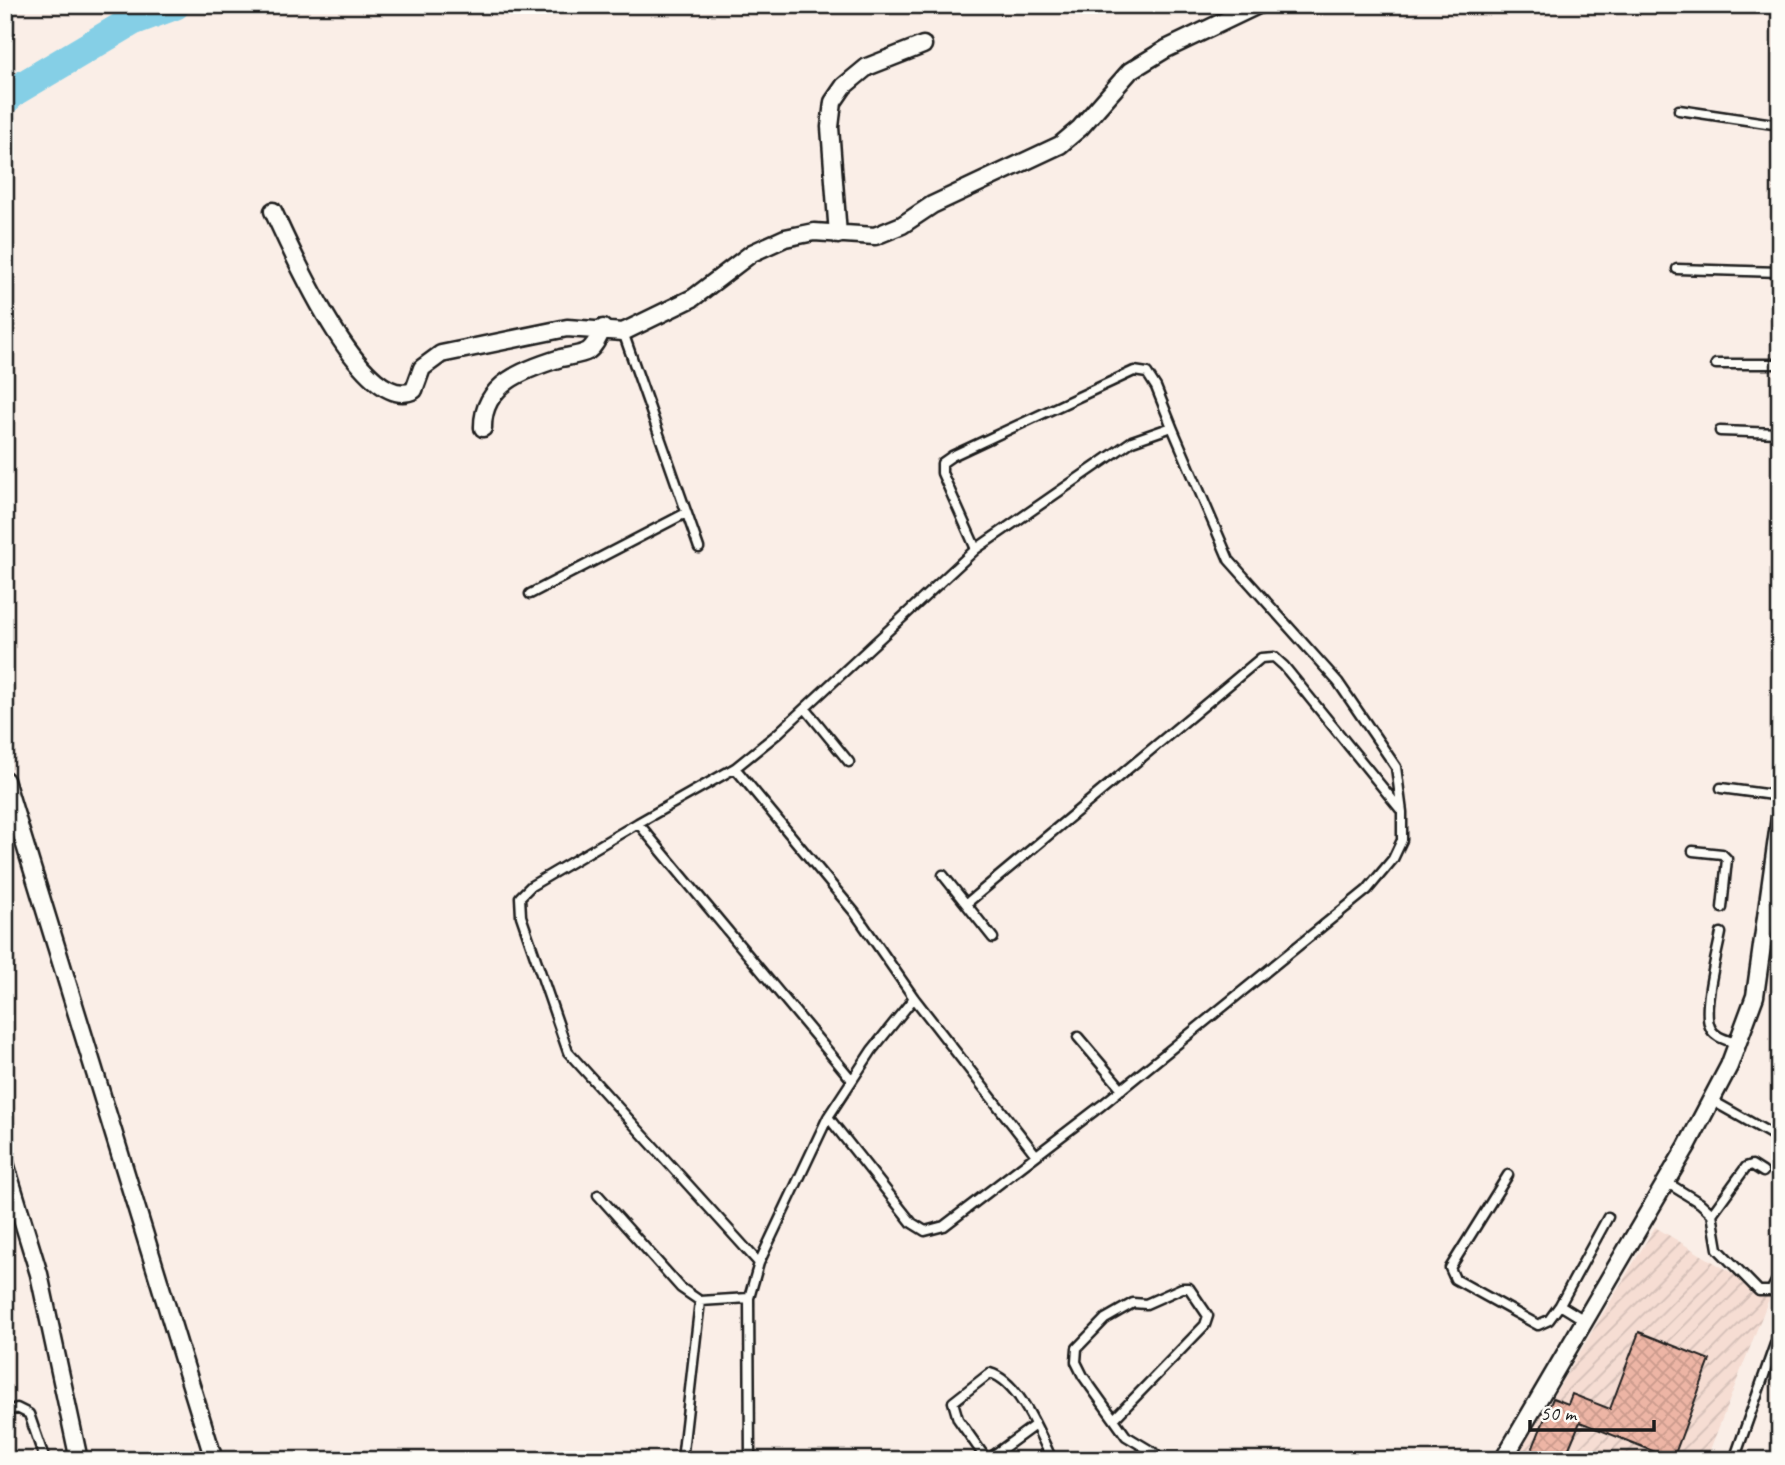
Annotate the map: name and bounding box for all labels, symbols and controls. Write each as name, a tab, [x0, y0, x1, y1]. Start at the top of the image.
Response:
scale bar	[1530, 1388, 1654, 1432]
text: 50 m	[1540, 1400, 1578, 1426]

